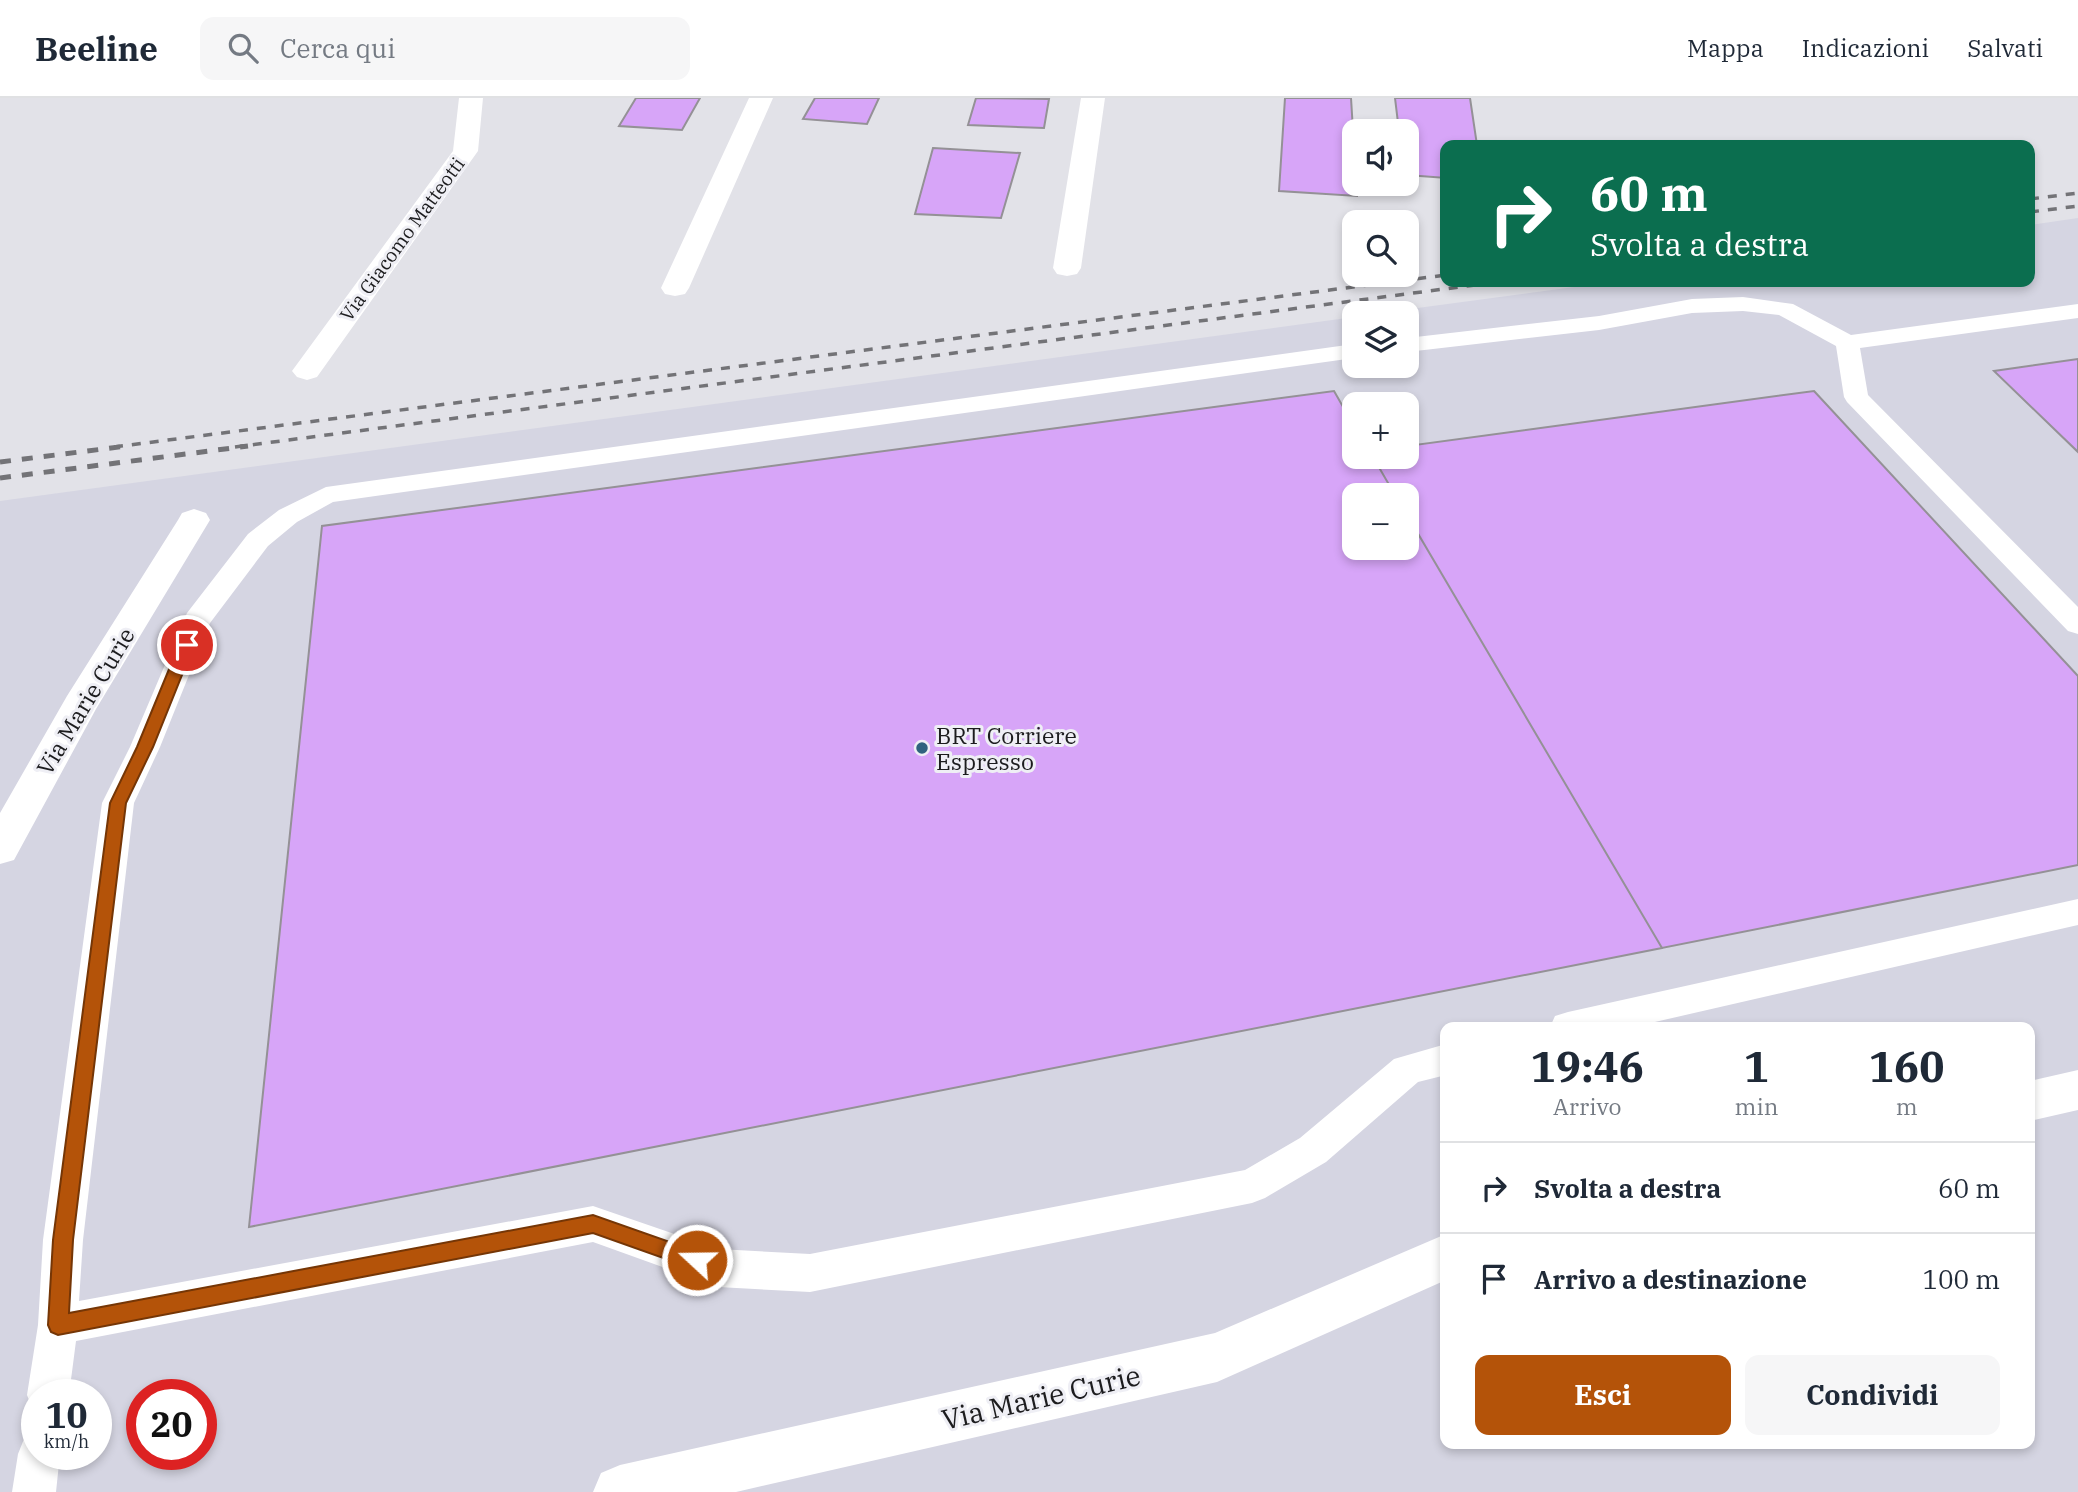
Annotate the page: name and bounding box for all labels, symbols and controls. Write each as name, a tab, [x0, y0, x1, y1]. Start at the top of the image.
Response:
search box	[200, 17, 690, 80]
text: Beeline	[35, 27, 158, 70]
icon: search	[224, 29, 262, 67]
text: Cerca qui	[280, 31, 395, 65]
text: Mappa	[1687, 32, 1764, 64]
text: Indicazioni	[1802, 32, 1929, 64]
text: Salvati	[1967, 32, 2043, 64]
map controls	[1342, 119, 1419, 560]
button: sound	[1342, 119, 1419, 196]
street label: Via Giacomo Matteotti	[334, 152, 470, 326]
text: 60 m	[1590, 161, 1708, 224]
icon: right	[1475, 168, 1566, 259]
button: search	[1342, 210, 1419, 287]
text: Svolta a destra	[1590, 223, 1809, 265]
button: layers	[1342, 301, 1419, 378]
button: +	[1342, 392, 1419, 469]
button: −	[1342, 483, 1419, 560]
pin	[157, 615, 217, 675]
street label: Via Marie Curie	[29, 622, 141, 780]
icon: arrive	[168, 626, 206, 664]
place label: BRT Corriere Espresso	[936, 720, 1077, 776]
marker: BRT Corriere Espresso	[914, 740, 930, 756]
text: 19:46	[1530, 1039, 1644, 1094]
text: 1	[1744, 1039, 1769, 1094]
text: 160	[1869, 1039, 1944, 1094]
text: Arrivo	[1553, 1091, 1621, 1121]
text: min	[1735, 1091, 1778, 1121]
text: m	[1896, 1091, 1918, 1121]
icon: right	[1475, 1169, 1513, 1207]
text: Svolta a destra	[1534, 1171, 1721, 1205]
text: 60 m	[1938, 1171, 2000, 1205]
position arrow	[660, 1223, 734, 1297]
icon: arrive	[1475, 1260, 1513, 1298]
text: Arrivo a destinazione	[1534, 1262, 1807, 1296]
text: 100 m	[1922, 1262, 2000, 1296]
button: Esci	[1475, 1355, 1731, 1435]
button: Condividi	[1745, 1355, 2000, 1435]
street label: Via Marie Curie	[938, 1356, 1144, 1438]
speed limit sign: 20	[126, 1379, 217, 1470]
text: 10	[45, 1392, 88, 1438]
text: km/h	[44, 1430, 89, 1453]

